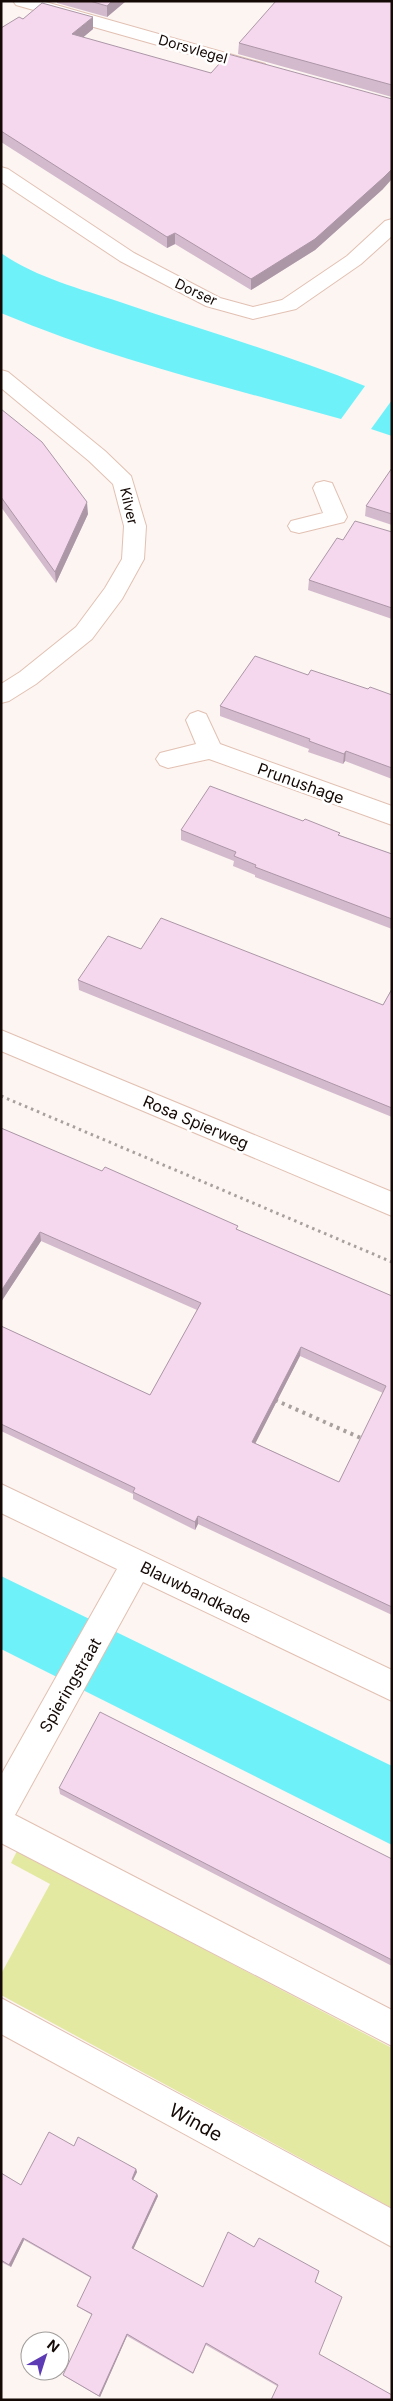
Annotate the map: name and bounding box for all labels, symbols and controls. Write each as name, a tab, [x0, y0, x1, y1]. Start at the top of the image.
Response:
street label: Dorsvlegel	[157, 31, 230, 66]
street label: Dorser	[172, 274, 220, 309]
street label: Kilver	[117, 486, 142, 526]
street label: Prunushage	[255, 758, 347, 808]
street label: Rosa Spierweg	[140, 1091, 252, 1153]
street label: Blauwbandkade	[137, 1556, 255, 1628]
street label: Spieringstraat	[35, 1634, 105, 1736]
street label: Winde	[165, 2098, 226, 2146]
north arrow	[20, 2331, 70, 2381]
text: N	[44, 2336, 63, 2355]

